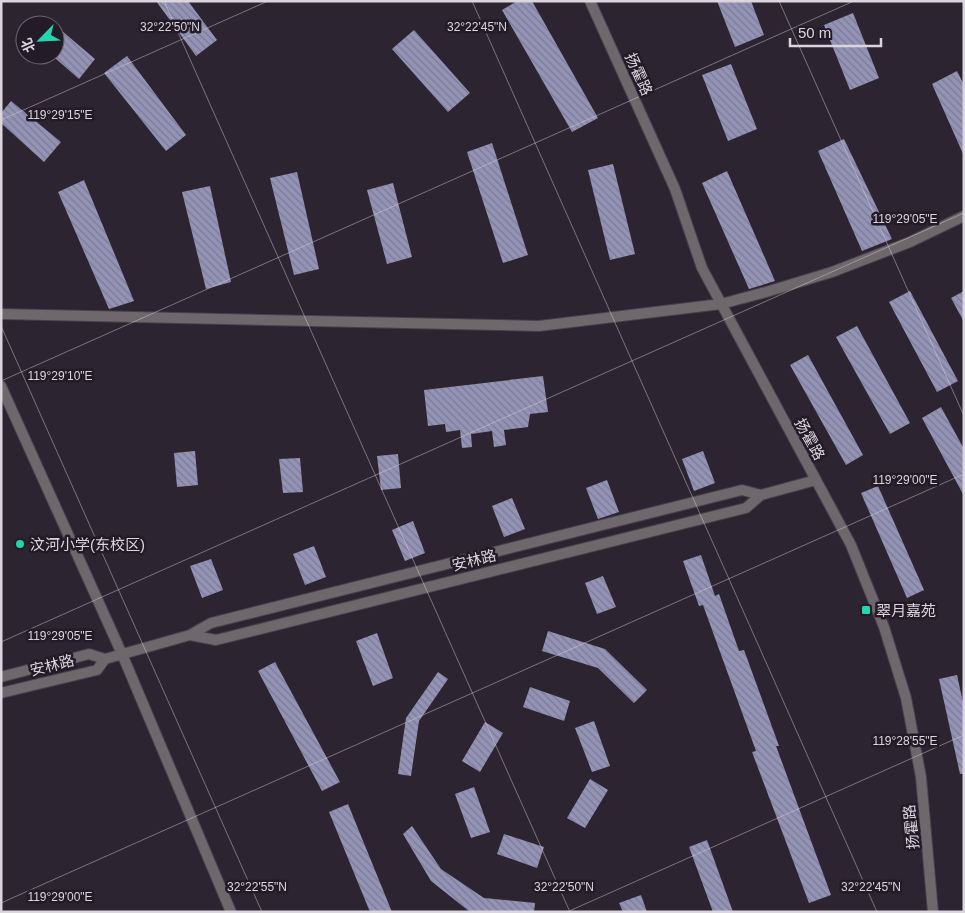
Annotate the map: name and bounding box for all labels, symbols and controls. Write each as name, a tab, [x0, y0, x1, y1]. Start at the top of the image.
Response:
north arrow	[15, 15, 65, 65]
scale bar	[790, 15, 881, 47]
text: 32°22'50"N	[140, 20, 200, 34]
text: 32°22'45"N	[447, 20, 507, 34]
text: 50 m	[798, 24, 831, 41]
text: 北	[18, 36, 38, 55]
street label: 扬霍路	[622, 50, 656, 98]
text: 119°29'15"E	[27, 108, 93, 122]
text: 119°29'05"E	[872, 212, 938, 226]
text: 119°29'10"E	[27, 369, 93, 383]
street label: 扬霍路	[792, 415, 828, 463]
text: 119°29'00"E	[872, 473, 938, 487]
place label: 汶河小学(东校区)	[30, 536, 145, 553]
marker: 汶河小学(东校区)	[14, 538, 26, 550]
street label: 安林路	[450, 546, 498, 574]
place label: 翠月嘉苑	[876, 602, 936, 619]
marker: 翠月嘉苑	[860, 604, 872, 616]
text: 119°29'05"E	[27, 629, 93, 643]
street label: 安林路	[28, 651, 76, 679]
text: 119°28'55"E	[872, 734, 938, 748]
street label: 扬霍路	[900, 804, 922, 850]
text: 32°22'55"N	[227, 880, 287, 894]
text: 32°22'50"N	[534, 880, 594, 894]
text: 32°22'45"N	[841, 880, 901, 894]
text: 119°29'00"E	[27, 890, 93, 904]

